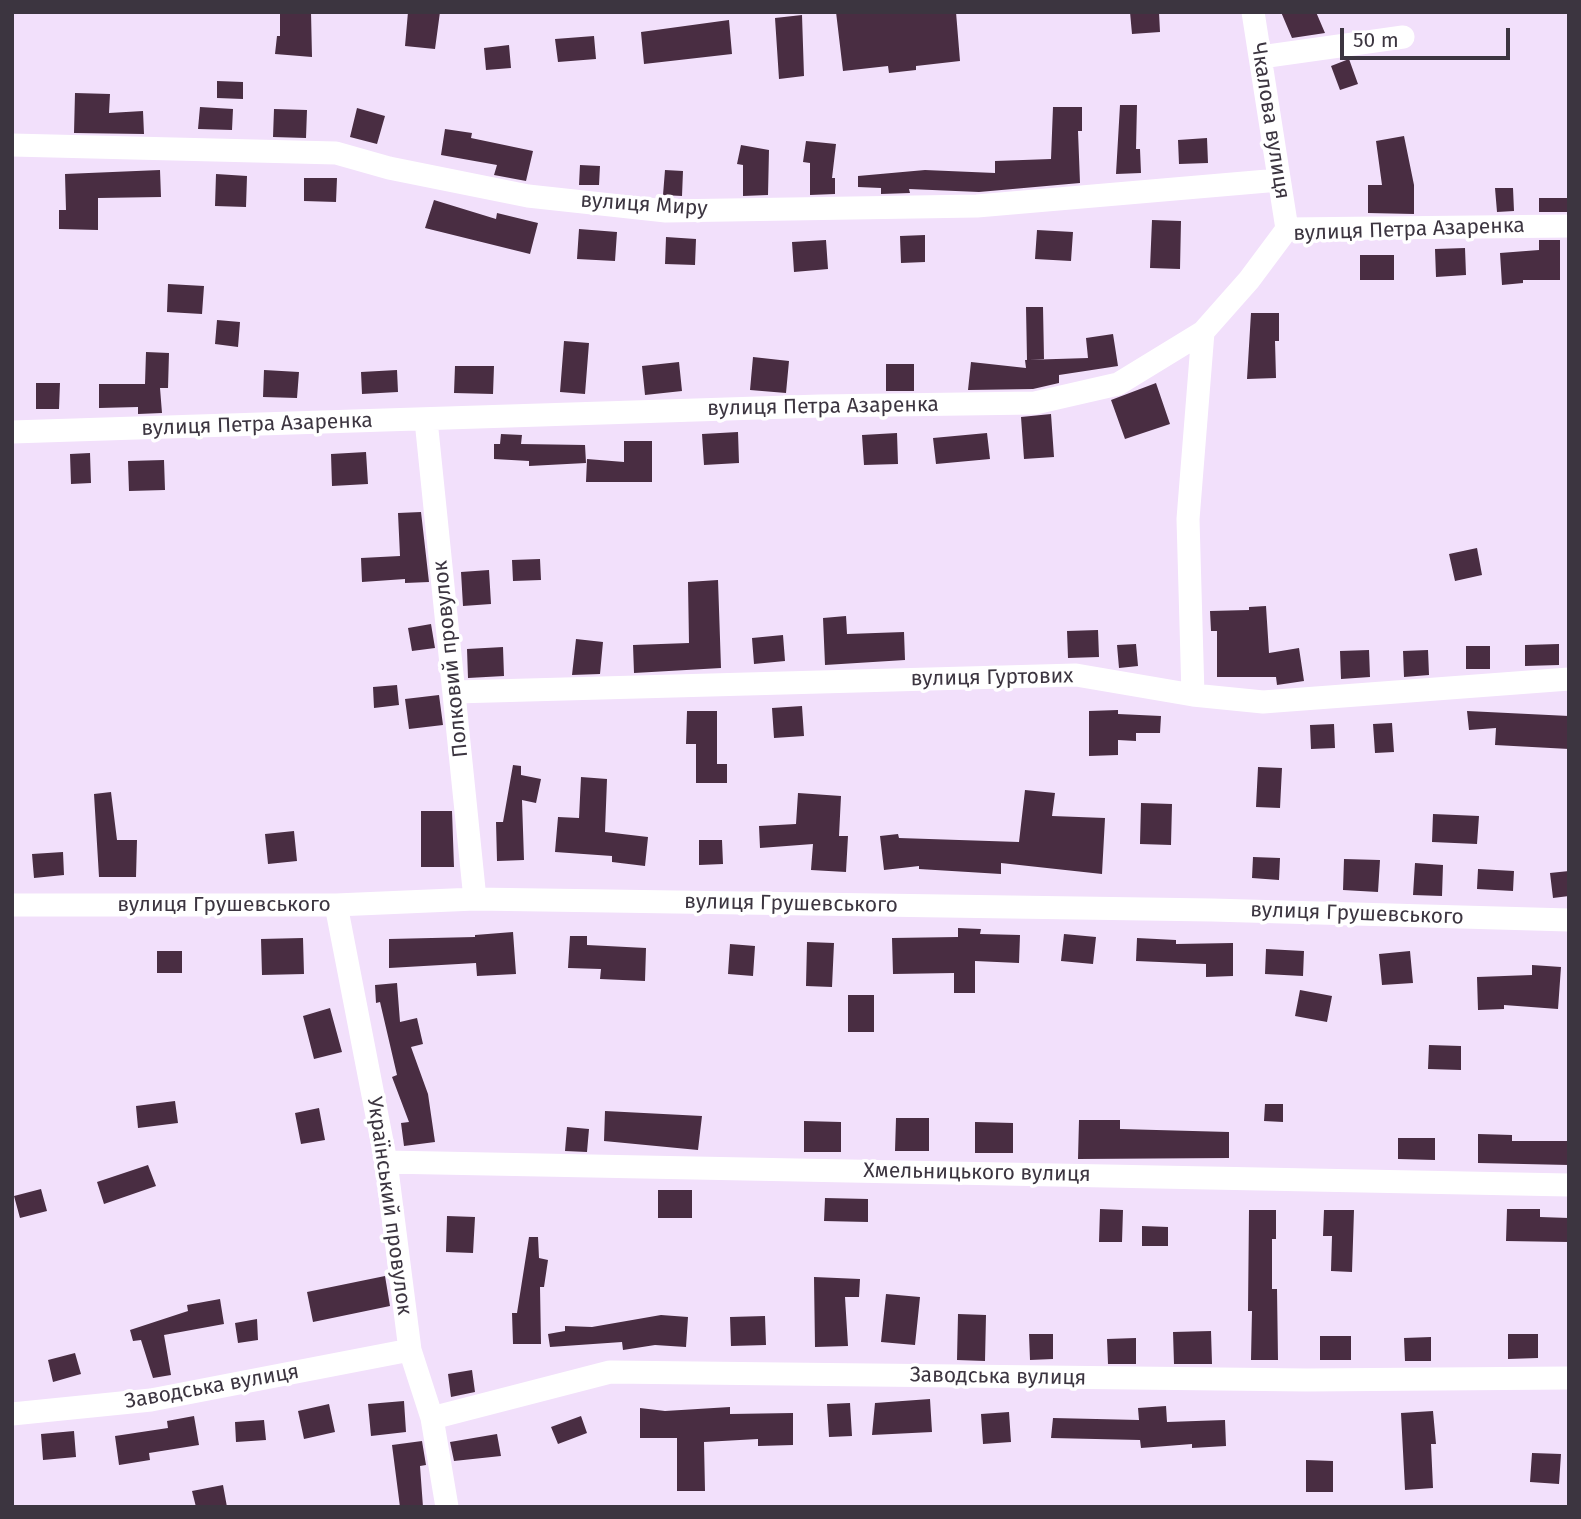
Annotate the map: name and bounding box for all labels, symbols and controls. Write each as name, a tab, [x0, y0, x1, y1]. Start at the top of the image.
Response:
scale bar	[1343, 14, 1513, 58]
text: 50 m	[1353, 27, 1399, 53]
street label: Чкалова вулиця	[1245, 41, 1295, 201]
street label: вулиця Миру	[580, 188, 708, 222]
street label: вулиця Петра Азаренка	[1293, 213, 1525, 247]
street label: вулиця Петра Азаренка	[707, 392, 939, 422]
street label: вулиця Петра Азаренка	[141, 408, 373, 442]
street label: Полковий провулок	[428, 559, 474, 759]
street label: вулиця Гуртових	[910, 664, 1074, 692]
street label: вулиця Грушевського	[684, 890, 898, 918]
street label: вулиця Грушевського	[117, 892, 331, 918]
street label: вулиця Грушевського	[1250, 898, 1464, 930]
street label: Український провулок	[361, 1095, 417, 1317]
street label: Хмельницького вулиця	[863, 1158, 1091, 1188]
street label: Заводська вулиця	[123, 1359, 301, 1415]
street label: Заводська вулиця	[910, 1363, 1086, 1391]

